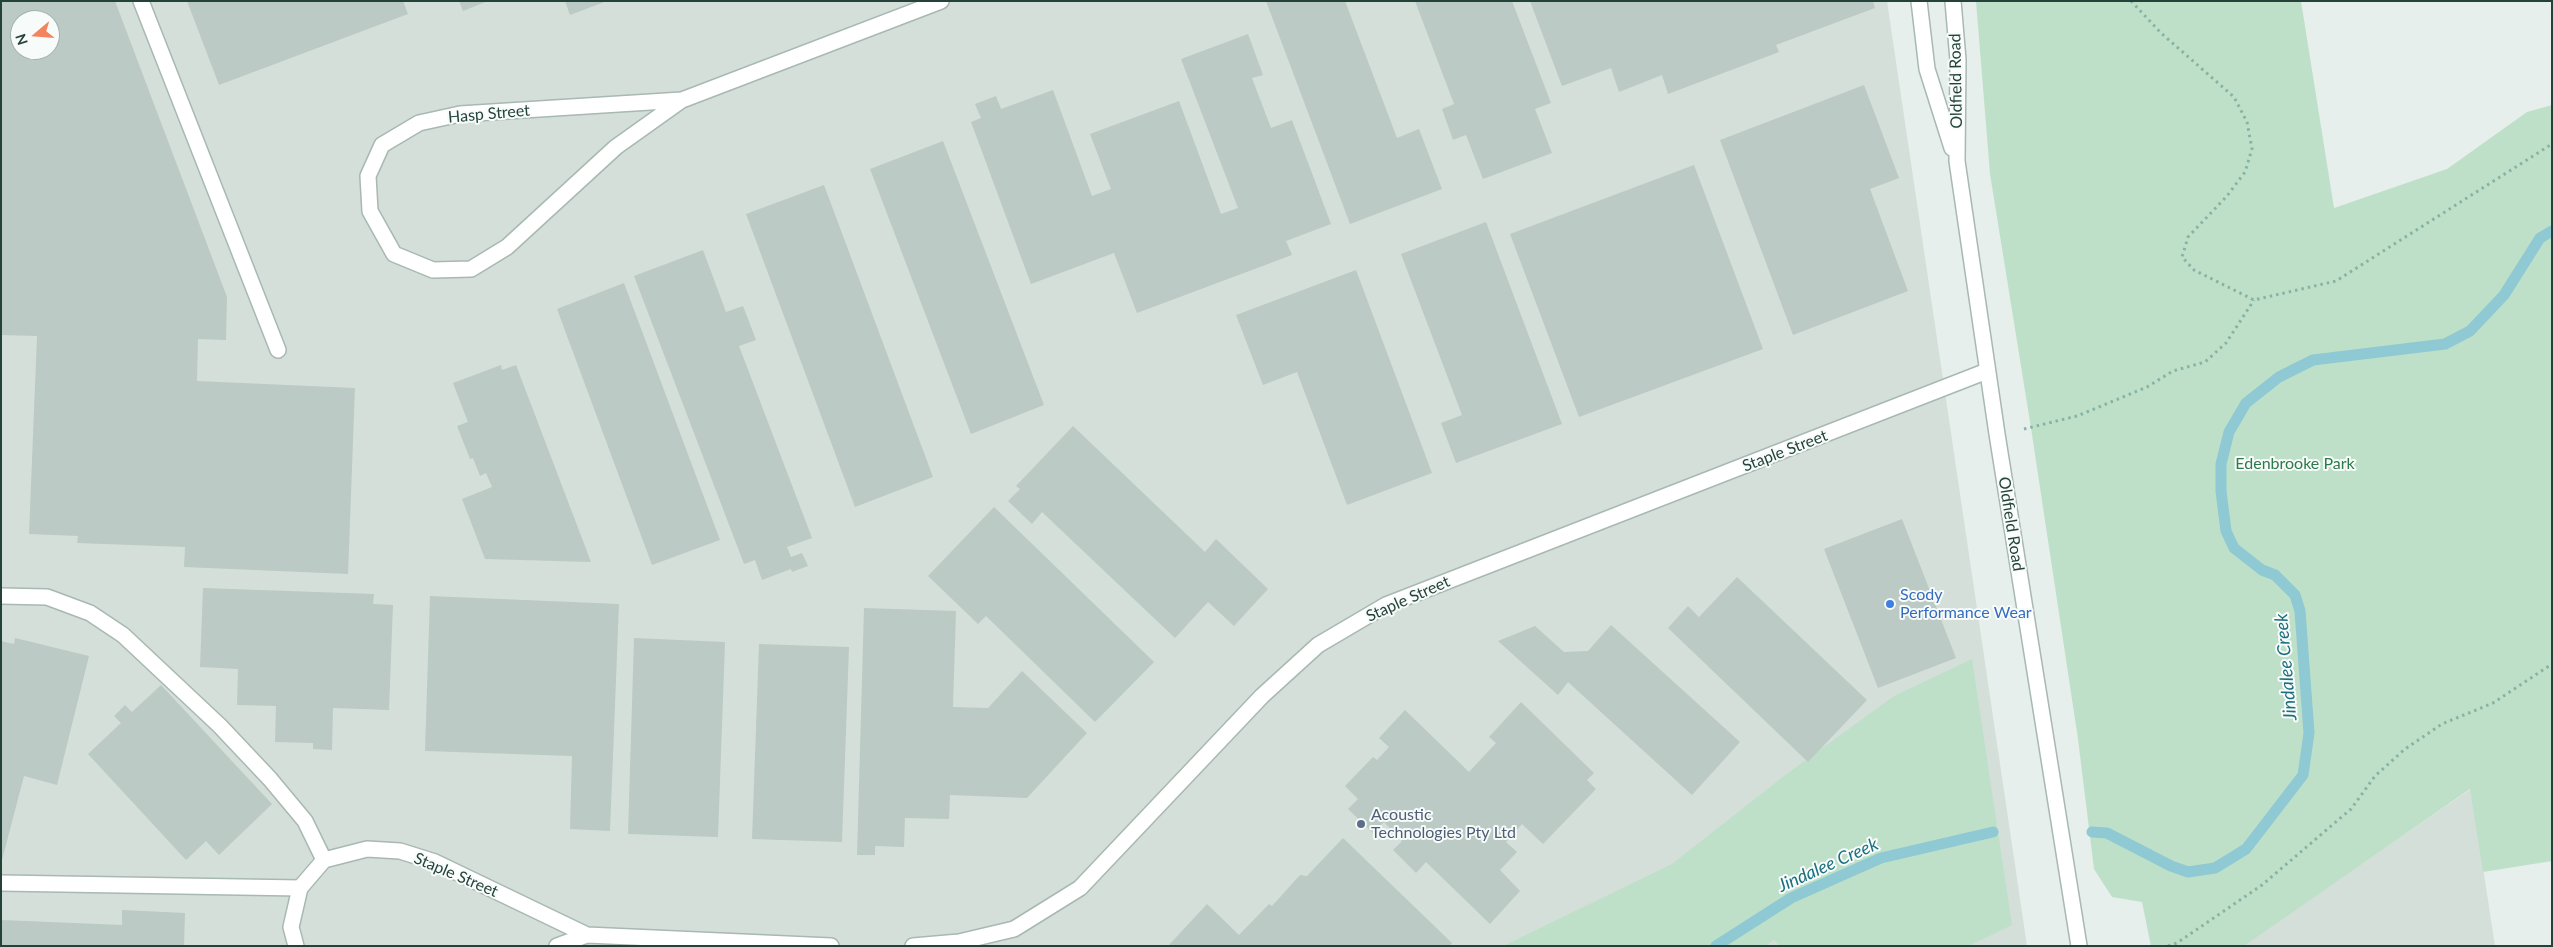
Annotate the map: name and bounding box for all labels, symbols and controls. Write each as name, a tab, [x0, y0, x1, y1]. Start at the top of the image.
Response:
north arrow	[10, 10, 60, 60]
text: N	[11, 32, 31, 47]
street label: Oldfield Road	[1946, 33, 1966, 129]
street label: Hasp Street	[447, 101, 531, 127]
street label: Staple Street	[1740, 426, 1830, 476]
park label: Edenbrooke Park	[2235, 454, 2355, 474]
street label: Oldfield Road	[1994, 475, 2028, 573]
street label: Staple Street	[1363, 572, 1453, 626]
place label: Scody Performance Wear	[1900, 585, 2032, 623]
marker: Scody Performance Wear	[1884, 598, 1896, 610]
water label: Jindalee Creek	[2271, 612, 2301, 722]
place label: Acoustic Technologies Pty Ltd	[1371, 805, 1516, 843]
marker: Acoustic Technologies Pty Ltd	[1355, 818, 1367, 830]
water label: Jindalee Creek	[1774, 833, 1882, 897]
street label: Staple Street	[411, 849, 501, 901]

